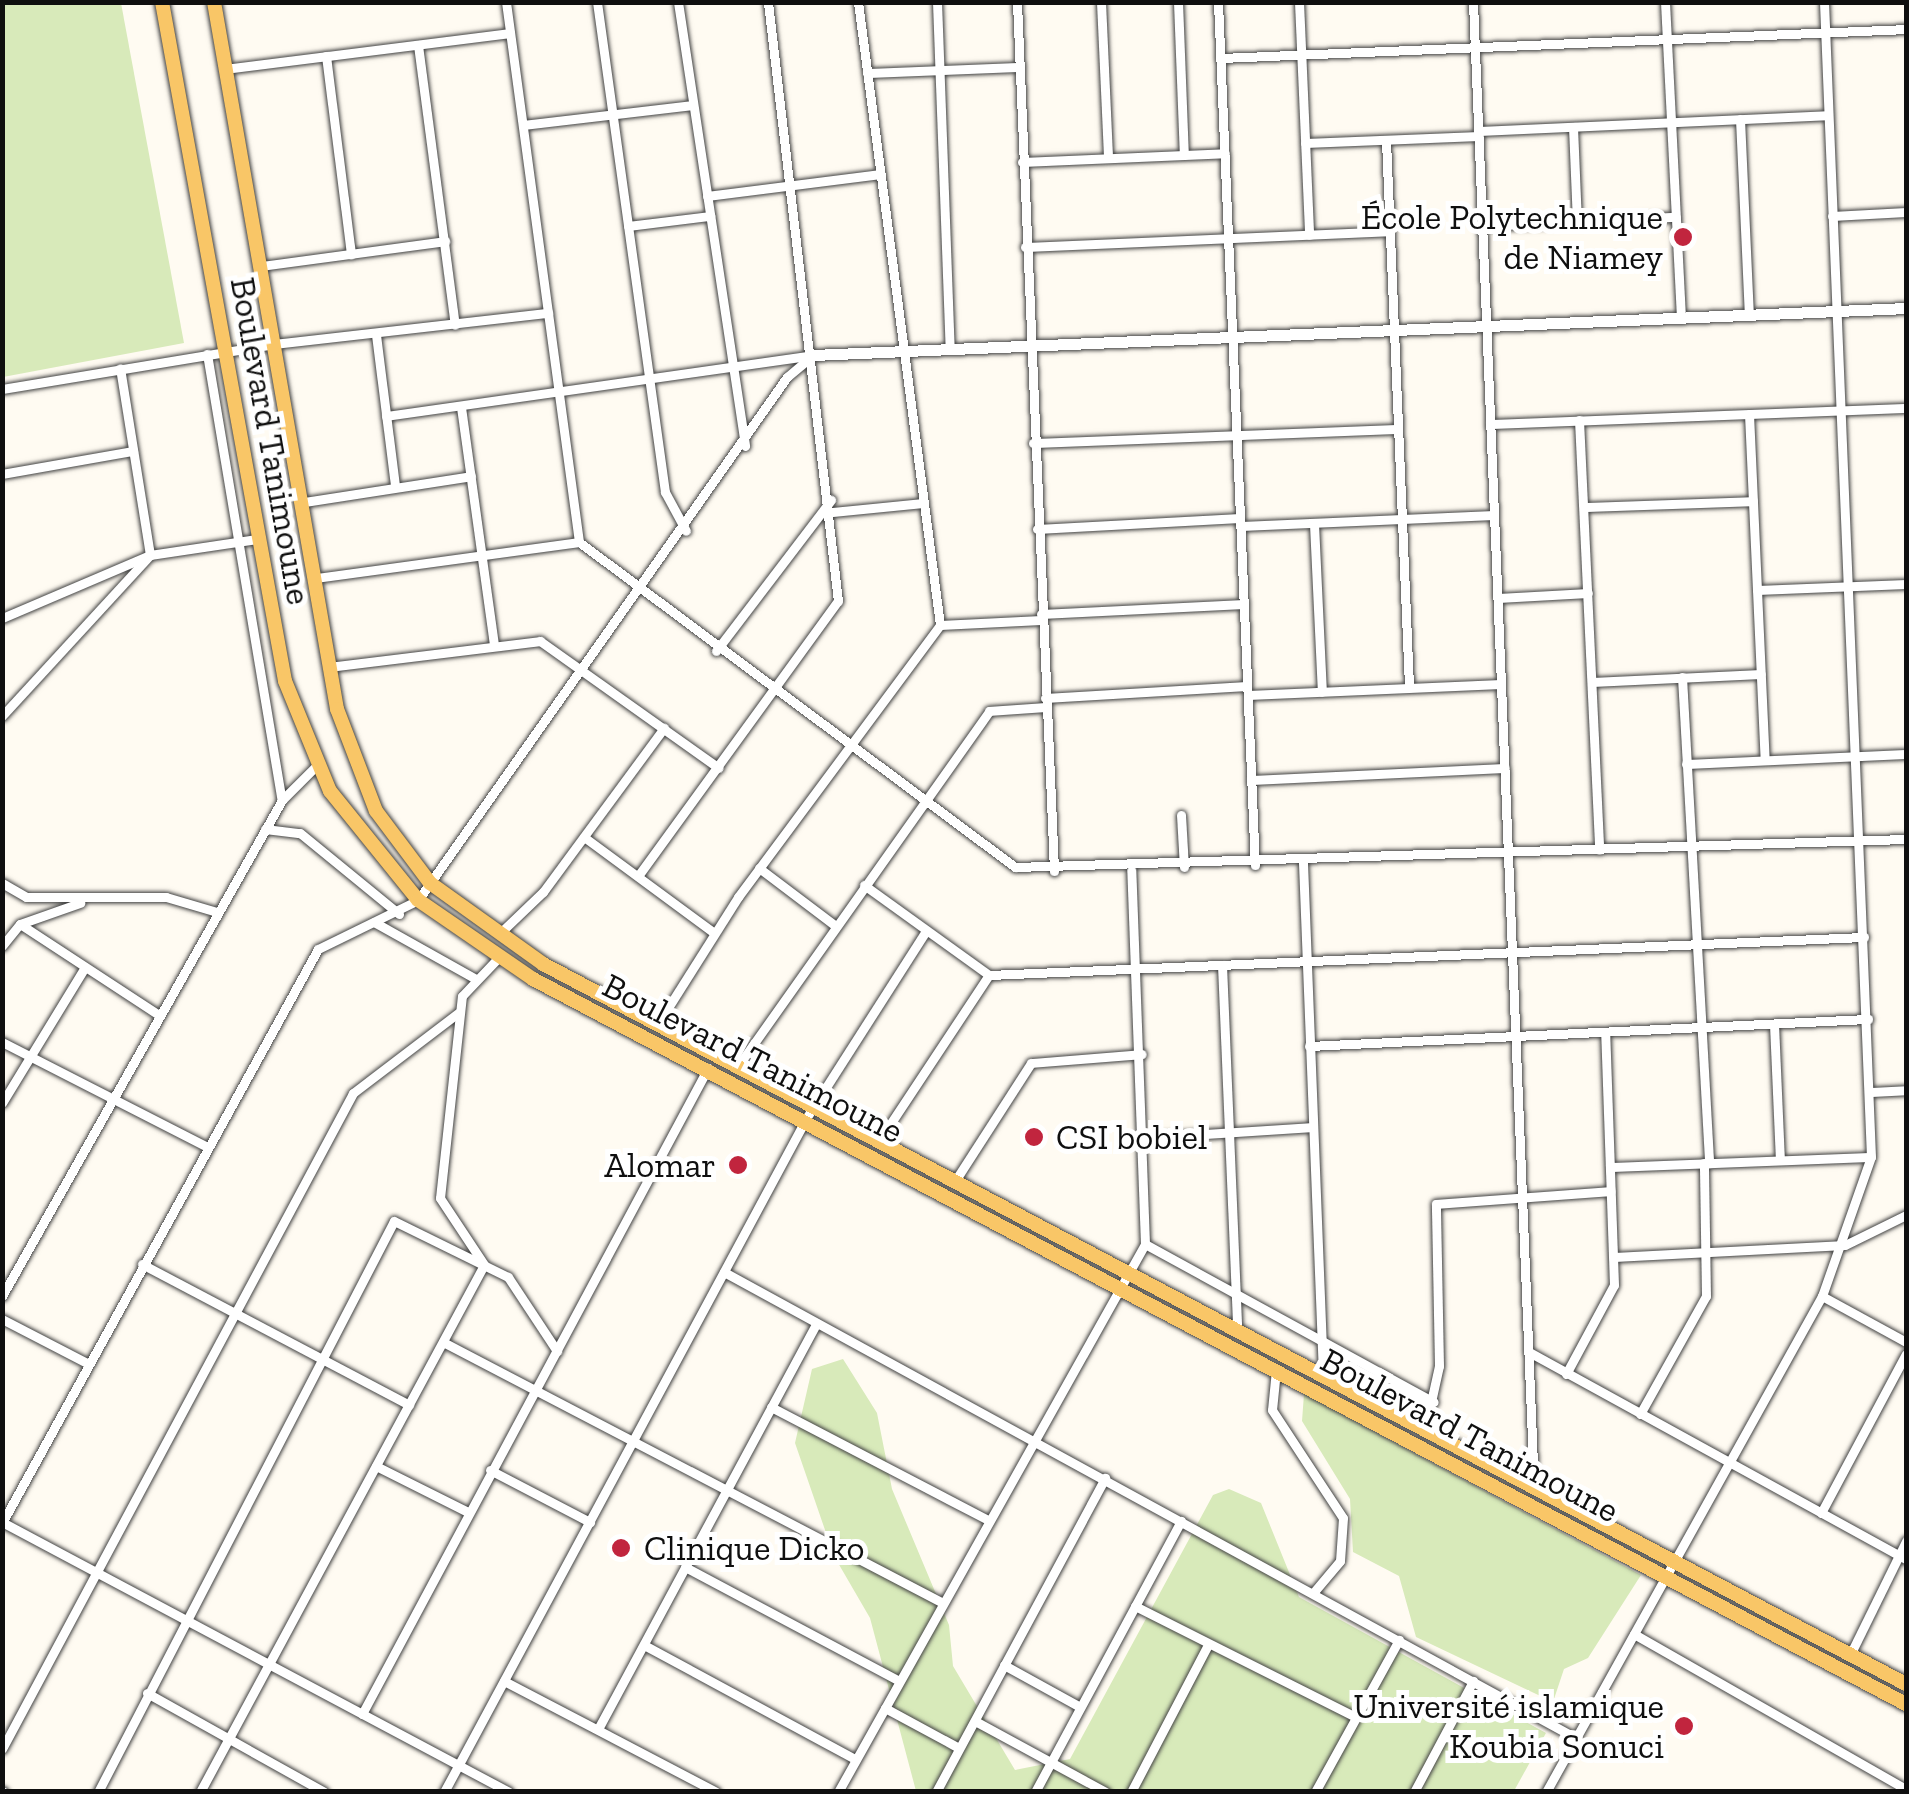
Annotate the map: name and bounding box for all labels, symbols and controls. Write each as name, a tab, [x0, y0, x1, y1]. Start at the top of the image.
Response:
place label: École Polytechnique de Niamey	[1361, 196, 1663, 278]
marker: École Polytechnique de Niamey	[1672, 226, 1694, 248]
street label: Boulevard Tanimoune	[221, 274, 321, 608]
street label: Boulevard Tanimoune	[595, 964, 911, 1152]
place label: CSI bobiel	[1056, 1116, 1207, 1158]
marker: CSI bobiel	[1021, 1124, 1047, 1150]
place label: Alomar	[604, 1144, 716, 1186]
marker: Alomar	[725, 1152, 751, 1178]
street label: Boulevard Tanimoune	[1313, 1338, 1627, 1532]
place label: Clinique Dicko	[644, 1527, 864, 1569]
marker: Clinique Dicko	[608, 1535, 634, 1561]
place label: Université islamique Koubia Sonuci	[1353, 1685, 1664, 1767]
marker: Université islamique Koubia Sonuci	[1673, 1715, 1695, 1737]

